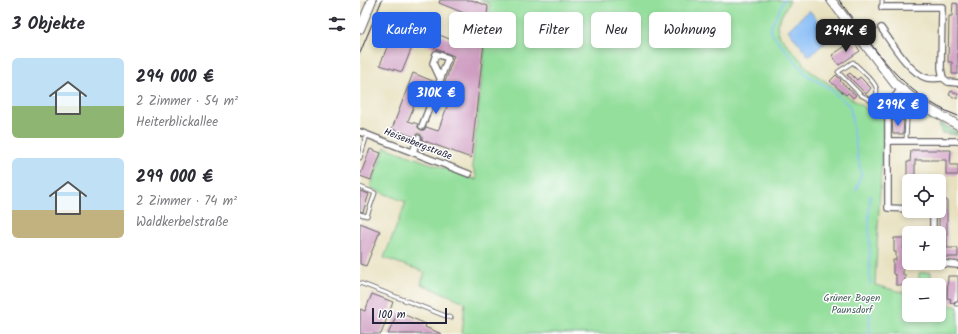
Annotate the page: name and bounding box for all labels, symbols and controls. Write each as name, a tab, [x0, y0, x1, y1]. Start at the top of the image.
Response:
text: 3 Objekte	[12, 11, 85, 38]
chip: Kaufen	[372, 12, 441, 48]
chip: Mieten	[449, 12, 516, 48]
chip: Filter	[524, 12, 583, 48]
chip: Neu	[591, 12, 641, 48]
chip: Wohnung	[649, 12, 731, 48]
icon: filters	[326, 13, 348, 35]
pin: 294K €	[813, 19, 879, 53]
text: 294K €	[825, 21, 867, 42]
text: 294 000 €	[136, 64, 214, 91]
icon: home	[44, 74, 92, 122]
pin: 310K €	[403, 81, 469, 115]
text: 310K €	[417, 83, 455, 104]
text: 2 Zimmer · 54 m²	[136, 91, 238, 112]
pin: 299K €	[865, 93, 931, 127]
text: 299K €	[877, 95, 919, 116]
text: Heiterblickallee	[136, 112, 218, 133]
street label: Heisenbergstraße	[382, 124, 455, 165]
text: 299 000 €	[136, 164, 213, 191]
icon: home	[44, 174, 92, 222]
map controls	[902, 174, 946, 322]
button: locate	[902, 174, 946, 218]
text: 2 Zimmer · 74 m²	[136, 191, 237, 212]
text: Waldkerbelstraße	[136, 212, 228, 233]
button: +	[902, 226, 946, 270]
button: −	[902, 278, 946, 322]
park label: Grüner Bogen Paunsdorf	[824, 290, 880, 318]
scale bar	[372, 306, 447, 325]
text: 100 m	[378, 306, 406, 324]

